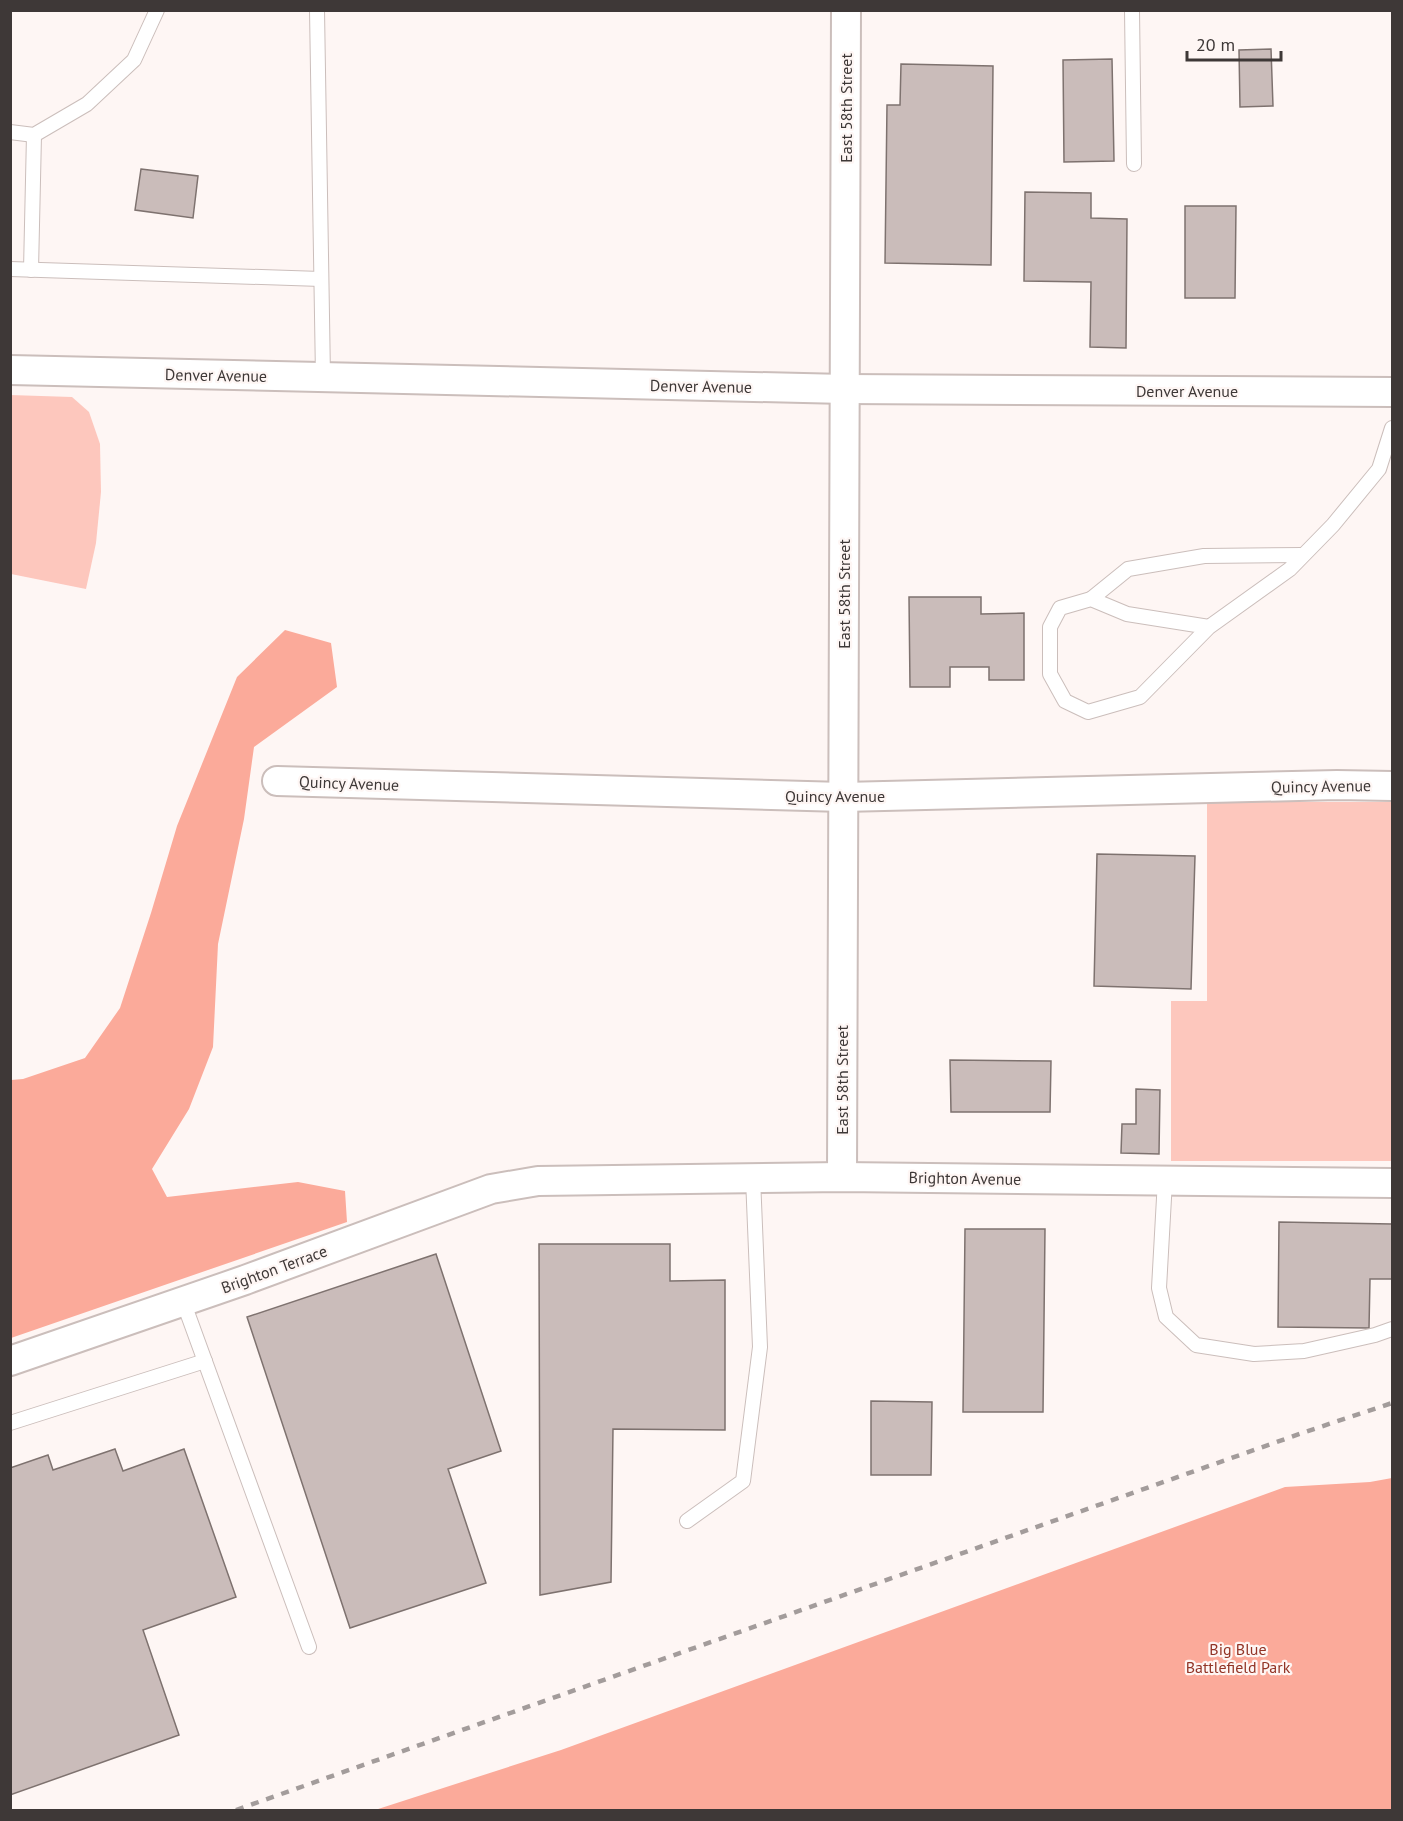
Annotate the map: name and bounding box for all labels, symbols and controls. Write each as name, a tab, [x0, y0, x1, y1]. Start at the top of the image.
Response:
scale bar	[1187, 24, 1282, 62]
text: 20 m	[1196, 33, 1235, 56]
street label: East 58th Street	[836, 53, 856, 163]
street label: Denver Avenue	[165, 364, 267, 386]
street label: Denver Avenue	[650, 375, 752, 397]
street label: Denver Avenue	[1136, 381, 1238, 401]
street label: East 58th Street	[834, 539, 854, 649]
street label: Quincy Avenue	[299, 771, 399, 795]
street label: Quincy Avenue	[1271, 775, 1371, 797]
street label: Quincy Avenue	[785, 786, 885, 806]
street label: East 58th Street	[832, 1025, 852, 1135]
street label: Brighton Avenue	[908, 1167, 1022, 1189]
street label: Brighton Terrace	[218, 1241, 330, 1297]
park label: Big Blue Battlefield Park	[1186, 1639, 1291, 1677]

